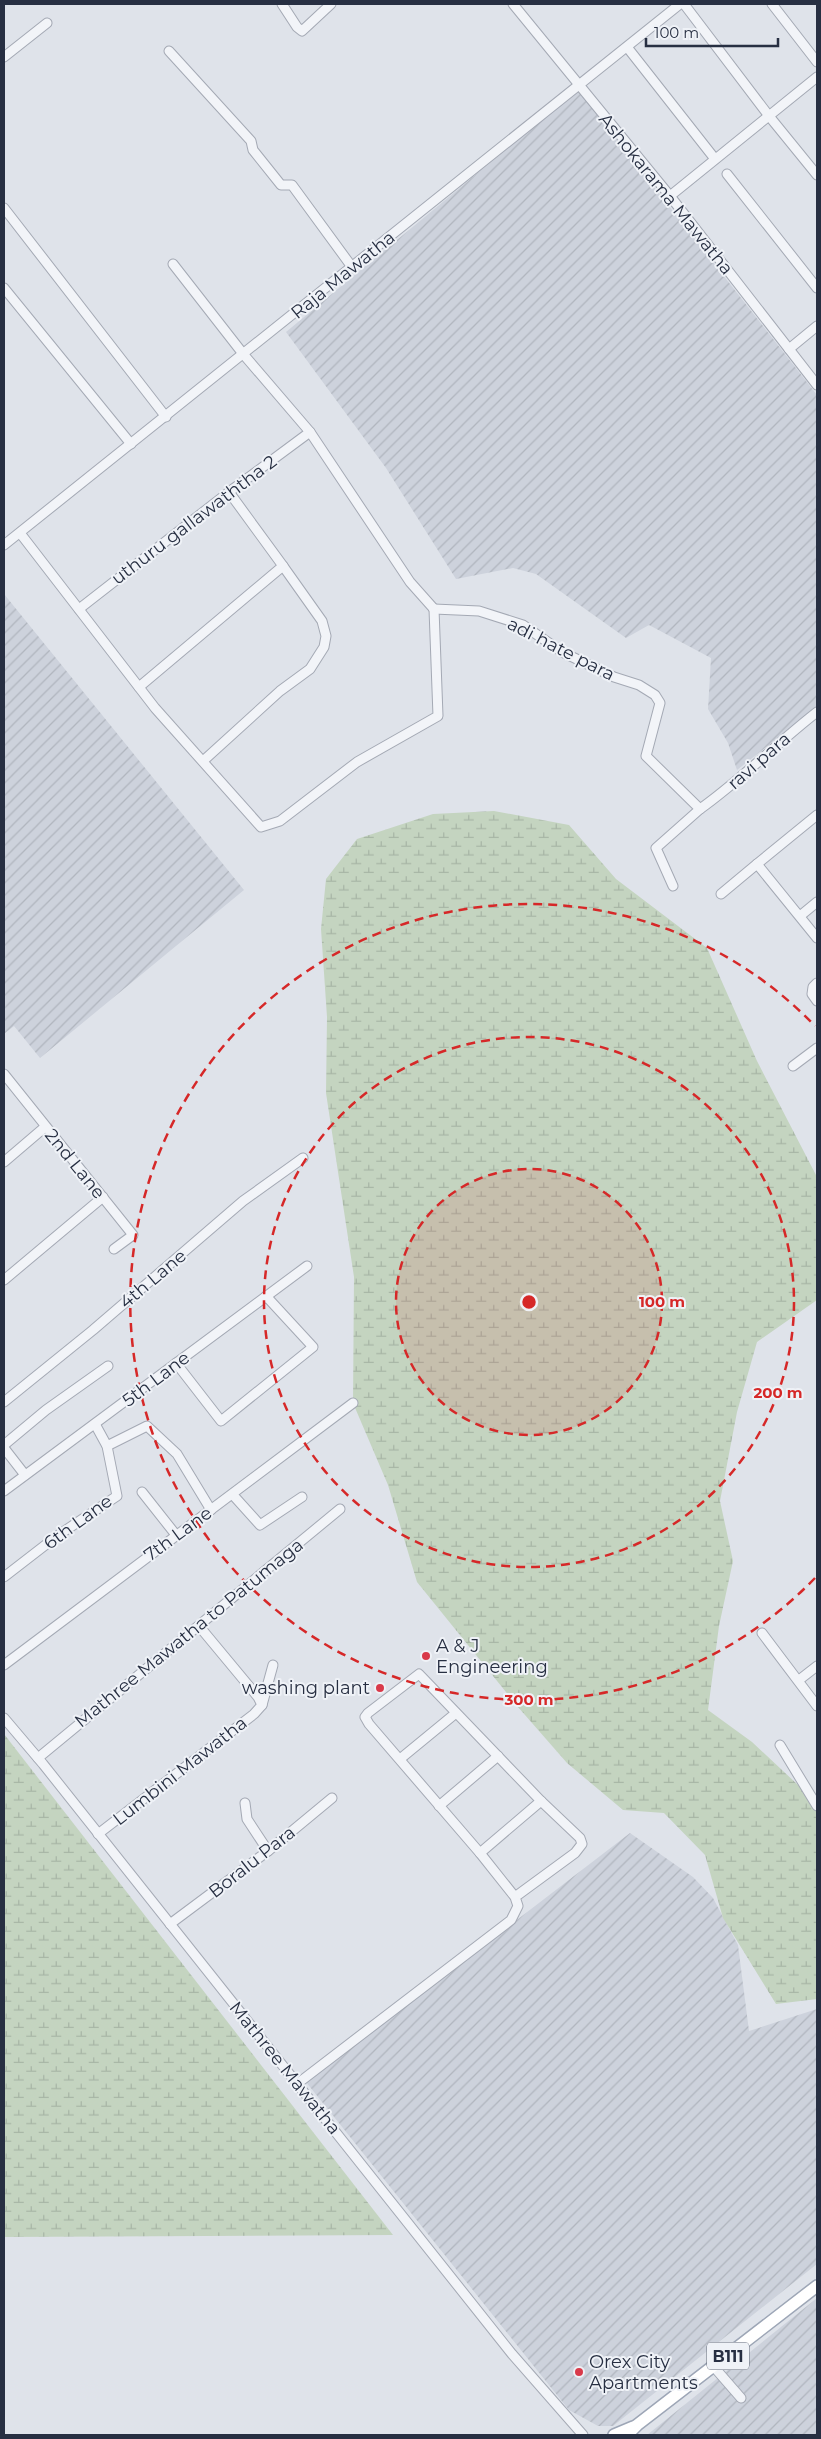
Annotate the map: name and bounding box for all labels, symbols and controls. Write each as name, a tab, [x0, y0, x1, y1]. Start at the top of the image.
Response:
scale bar	[646, 15, 778, 47]
text: 100 m	[654, 23, 699, 42]
street label: Ashokarama Mawatha	[594, 109, 738, 279]
street label: Raja Mawatha	[286, 226, 400, 324]
street label: uthuru gallawaththa 2	[107, 451, 281, 589]
street label: adi hate para	[504, 613, 618, 685]
street label: ravi para	[723, 728, 795, 794]
street label: 2nd Lane	[40, 1125, 110, 1203]
street label: 4th Lane	[115, 1245, 191, 1313]
text: 100 m	[639, 1292, 685, 1311]
centre of rings	[520, 1293, 538, 1311]
street label: 5th Lane	[118, 1346, 194, 1411]
text: 200 m	[753, 1383, 803, 1402]
street label: 6th Lane	[39, 1490, 117, 1554]
street label: 7th Lane	[140, 1502, 216, 1566]
street label: Mathree Mawatha to Patumaga	[70, 1534, 308, 1732]
place label: A & J Engineering	[436, 1635, 548, 1678]
marker: A & J Engineering	[420, 1650, 432, 1662]
place label: washing plant	[242, 1677, 370, 1699]
marker: washing plant	[374, 1682, 386, 1694]
text: 300 m	[503, 1690, 554, 1709]
street label: Lumbini Mawatha	[109, 1712, 251, 1830]
street label: Boralu Para	[204, 1821, 300, 1903]
street label: Mathree Mawatha	[225, 1997, 345, 2139]
road number: B111	[707, 2342, 749, 2370]
place label: Orex City Apartments	[589, 2351, 698, 2394]
marker: Orex City Apartments	[573, 2366, 585, 2378]

